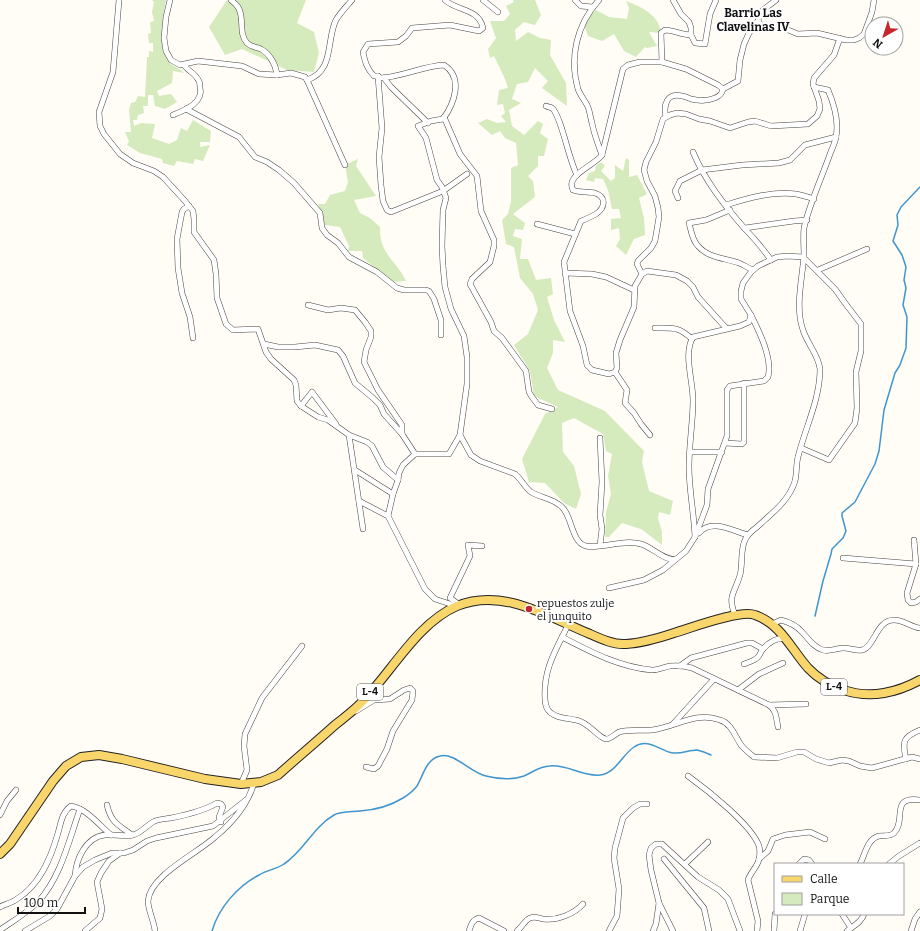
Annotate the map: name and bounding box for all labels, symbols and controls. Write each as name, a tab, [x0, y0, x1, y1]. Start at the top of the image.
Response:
district label: Barrio Las Clavelinas IV	[716, 6, 790, 34]
north arrow	[864, 16, 904, 56]
text: N	[870, 35, 885, 51]
place label: repuestos zulje el junquito	[537, 597, 614, 623]
marker: repuestos zulje el junquito	[524, 604, 534, 614]
road number: L-4	[821, 679, 847, 695]
road number: L-4	[357, 684, 383, 700]
legend	[774, 863, 904, 915]
text: Calle	[810, 872, 838, 886]
scale bar	[18, 889, 85, 915]
text: Parque	[810, 892, 849, 906]
text: 100 m	[24, 896, 59, 910]

